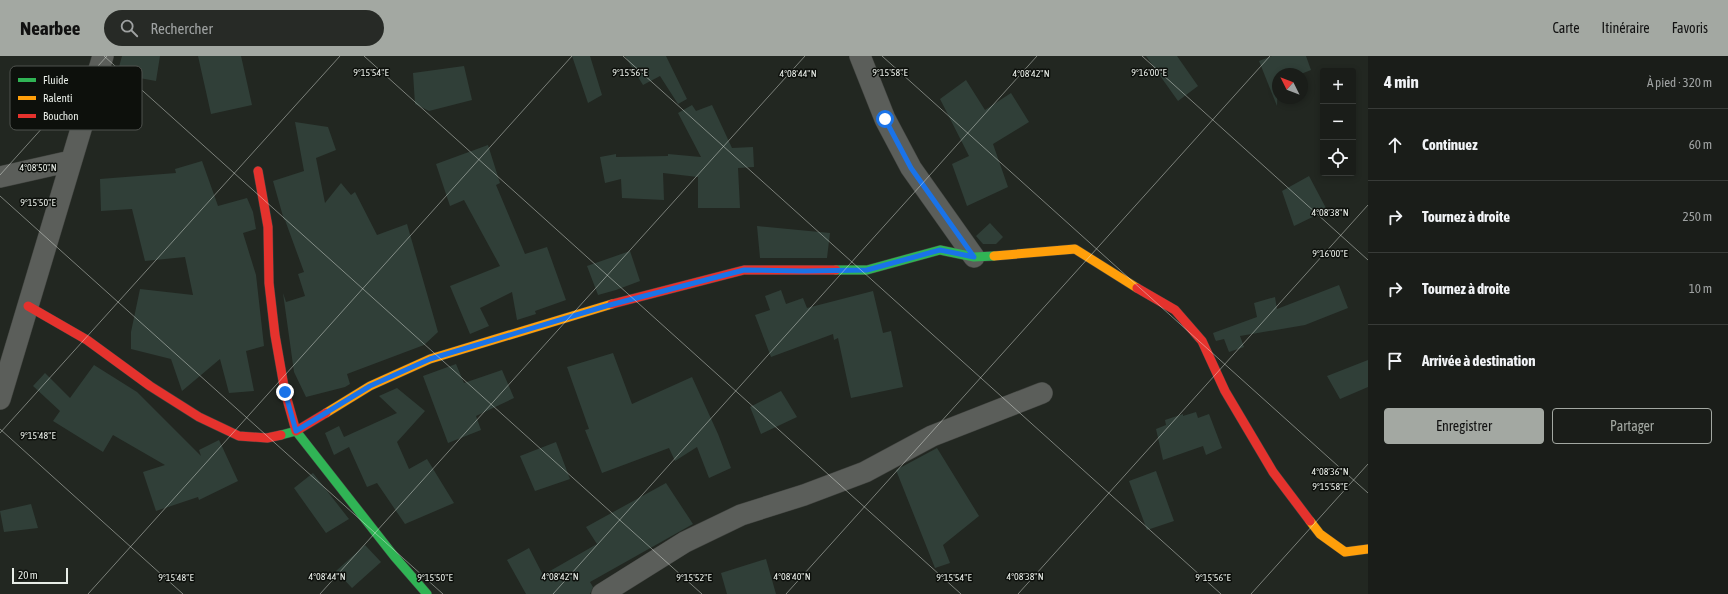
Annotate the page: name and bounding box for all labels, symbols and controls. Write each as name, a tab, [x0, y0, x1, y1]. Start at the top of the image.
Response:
search box	[104, 10, 384, 46]
text: Nearbee	[20, 17, 80, 39]
icon: search	[118, 17, 140, 39]
text: Rechercher	[150, 20, 213, 37]
text: Carte	[1553, 20, 1580, 36]
text: Itinéraire	[1602, 20, 1650, 36]
text: Favoris	[1672, 20, 1708, 36]
legend	[10, 66, 142, 130]
text: 9°15'54"E	[353, 67, 389, 78]
text: 9°15'56"E	[612, 67, 648, 78]
text: 9°15'58"E	[872, 67, 908, 78]
text: 9°16'00"E	[1131, 67, 1167, 78]
text: 4°08'44"N	[779, 68, 817, 79]
text: 4°08'42"N	[1012, 68, 1050, 79]
north arrow	[1272, 68, 1308, 104]
map controls	[1320, 68, 1356, 176]
button: +	[1320, 68, 1356, 104]
text: 4 min	[1384, 72, 1419, 92]
text: Fluide	[43, 74, 68, 86]
text: À pied · 320 m	[1647, 75, 1712, 90]
text: Ralenti	[43, 92, 72, 104]
button: −	[1320, 104, 1356, 140]
text: Bouchon	[43, 110, 79, 122]
route start	[876, 110, 894, 128]
icon: ahead	[1384, 134, 1406, 156]
text: Continuez	[1422, 136, 1478, 153]
text: 60 m	[1689, 137, 1712, 152]
button: locate	[1320, 140, 1356, 176]
text: 4°08'50"N	[19, 162, 57, 173]
text: 9°15'50"E	[20, 197, 56, 208]
icon: right	[1384, 206, 1406, 228]
text: 4°08'38"N	[1311, 207, 1349, 218]
text: Tournez à droite	[1422, 208, 1510, 225]
text: 250 m	[1683, 209, 1712, 224]
text: 9°16'00"E	[1312, 248, 1348, 259]
icon: right	[1384, 278, 1406, 300]
text: Tournez à droite	[1422, 280, 1510, 297]
text: 10 m	[1689, 281, 1712, 296]
icon: arrive	[1384, 350, 1406, 372]
text: Arrivée à destination	[1422, 352, 1536, 369]
route end	[276, 383, 294, 401]
button: Enregistrer	[1384, 408, 1544, 444]
button: Partager	[1552, 408, 1712, 444]
text: 9°15'48"E	[20, 430, 56, 441]
text: 4°08'36"N	[1311, 466, 1349, 477]
text: 9°15'58"E	[1312, 481, 1348, 492]
scale bar	[12, 566, 68, 585]
text: 20 m	[18, 569, 38, 581]
text: 4°08'44"N	[308, 571, 346, 582]
text: 4°08'42"N	[541, 571, 579, 582]
text: 4°08'40"N	[773, 571, 811, 582]
text: 4°08'38"N	[1006, 571, 1044, 582]
text: 9°15'48"E	[158, 572, 194, 583]
text: 9°15'50"E	[417, 572, 453, 583]
text: 9°15'52"E	[676, 572, 712, 583]
text: 9°15'54"E	[936, 572, 972, 583]
text: 9°15'56"E	[1195, 572, 1231, 583]

